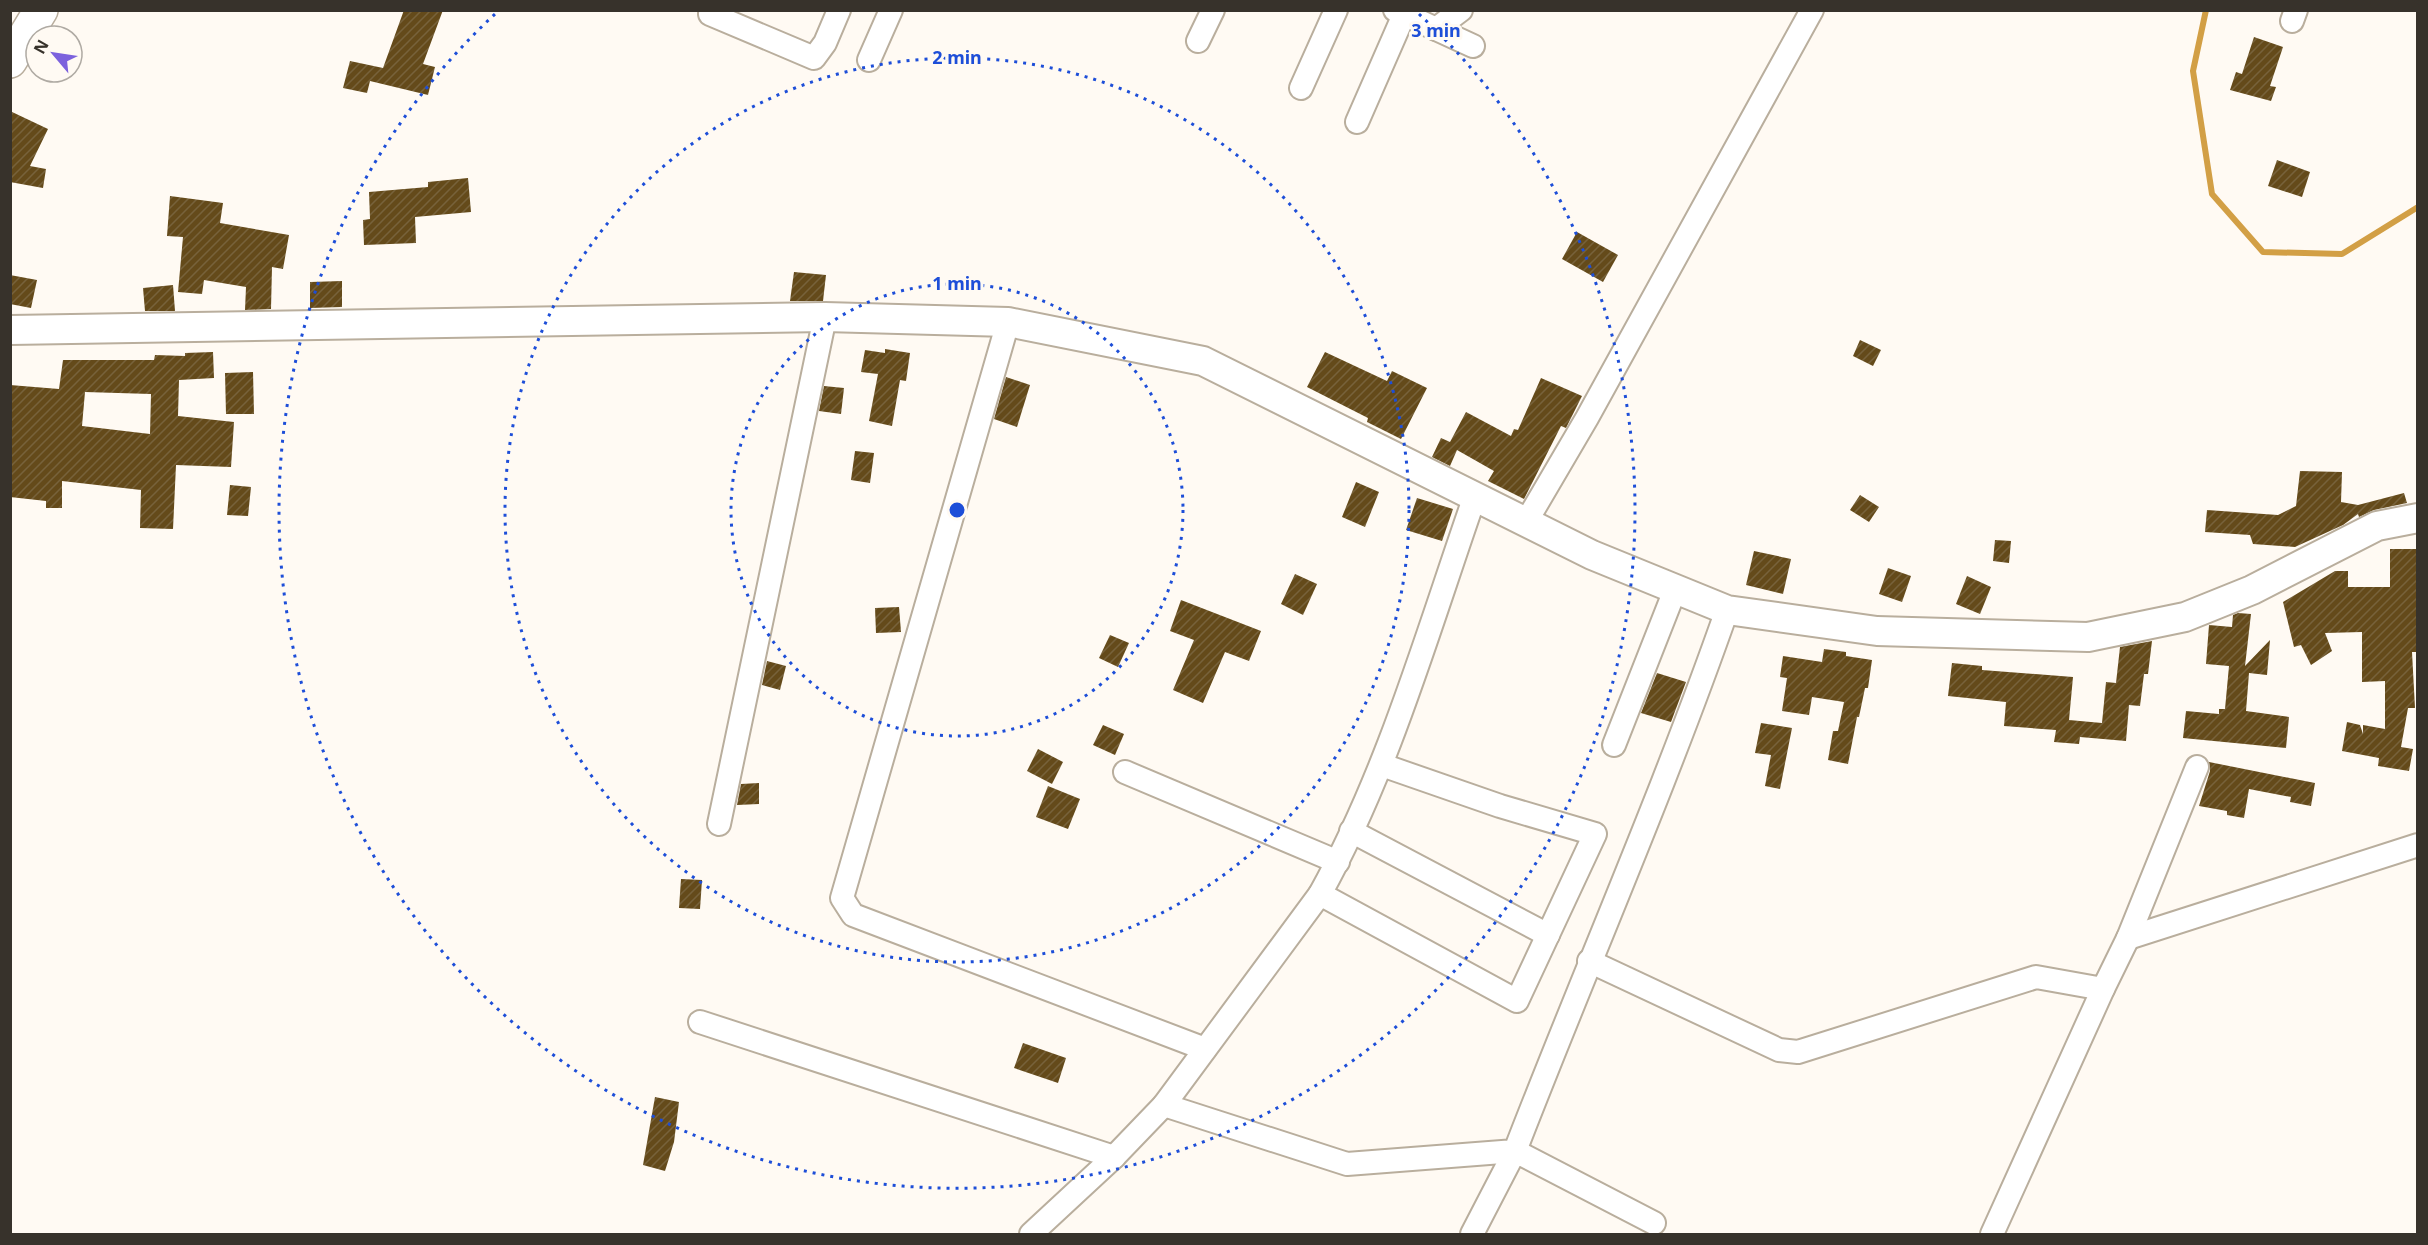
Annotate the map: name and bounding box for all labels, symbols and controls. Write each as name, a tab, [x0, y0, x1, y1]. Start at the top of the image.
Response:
text: 3 min	[1411, 18, 1461, 42]
north arrow	[24, 24, 84, 84]
text: N	[28, 36, 54, 58]
text: 2 min	[932, 45, 982, 69]
text: 1 min	[932, 271, 982, 295]
centre of rings	[947, 500, 967, 520]

